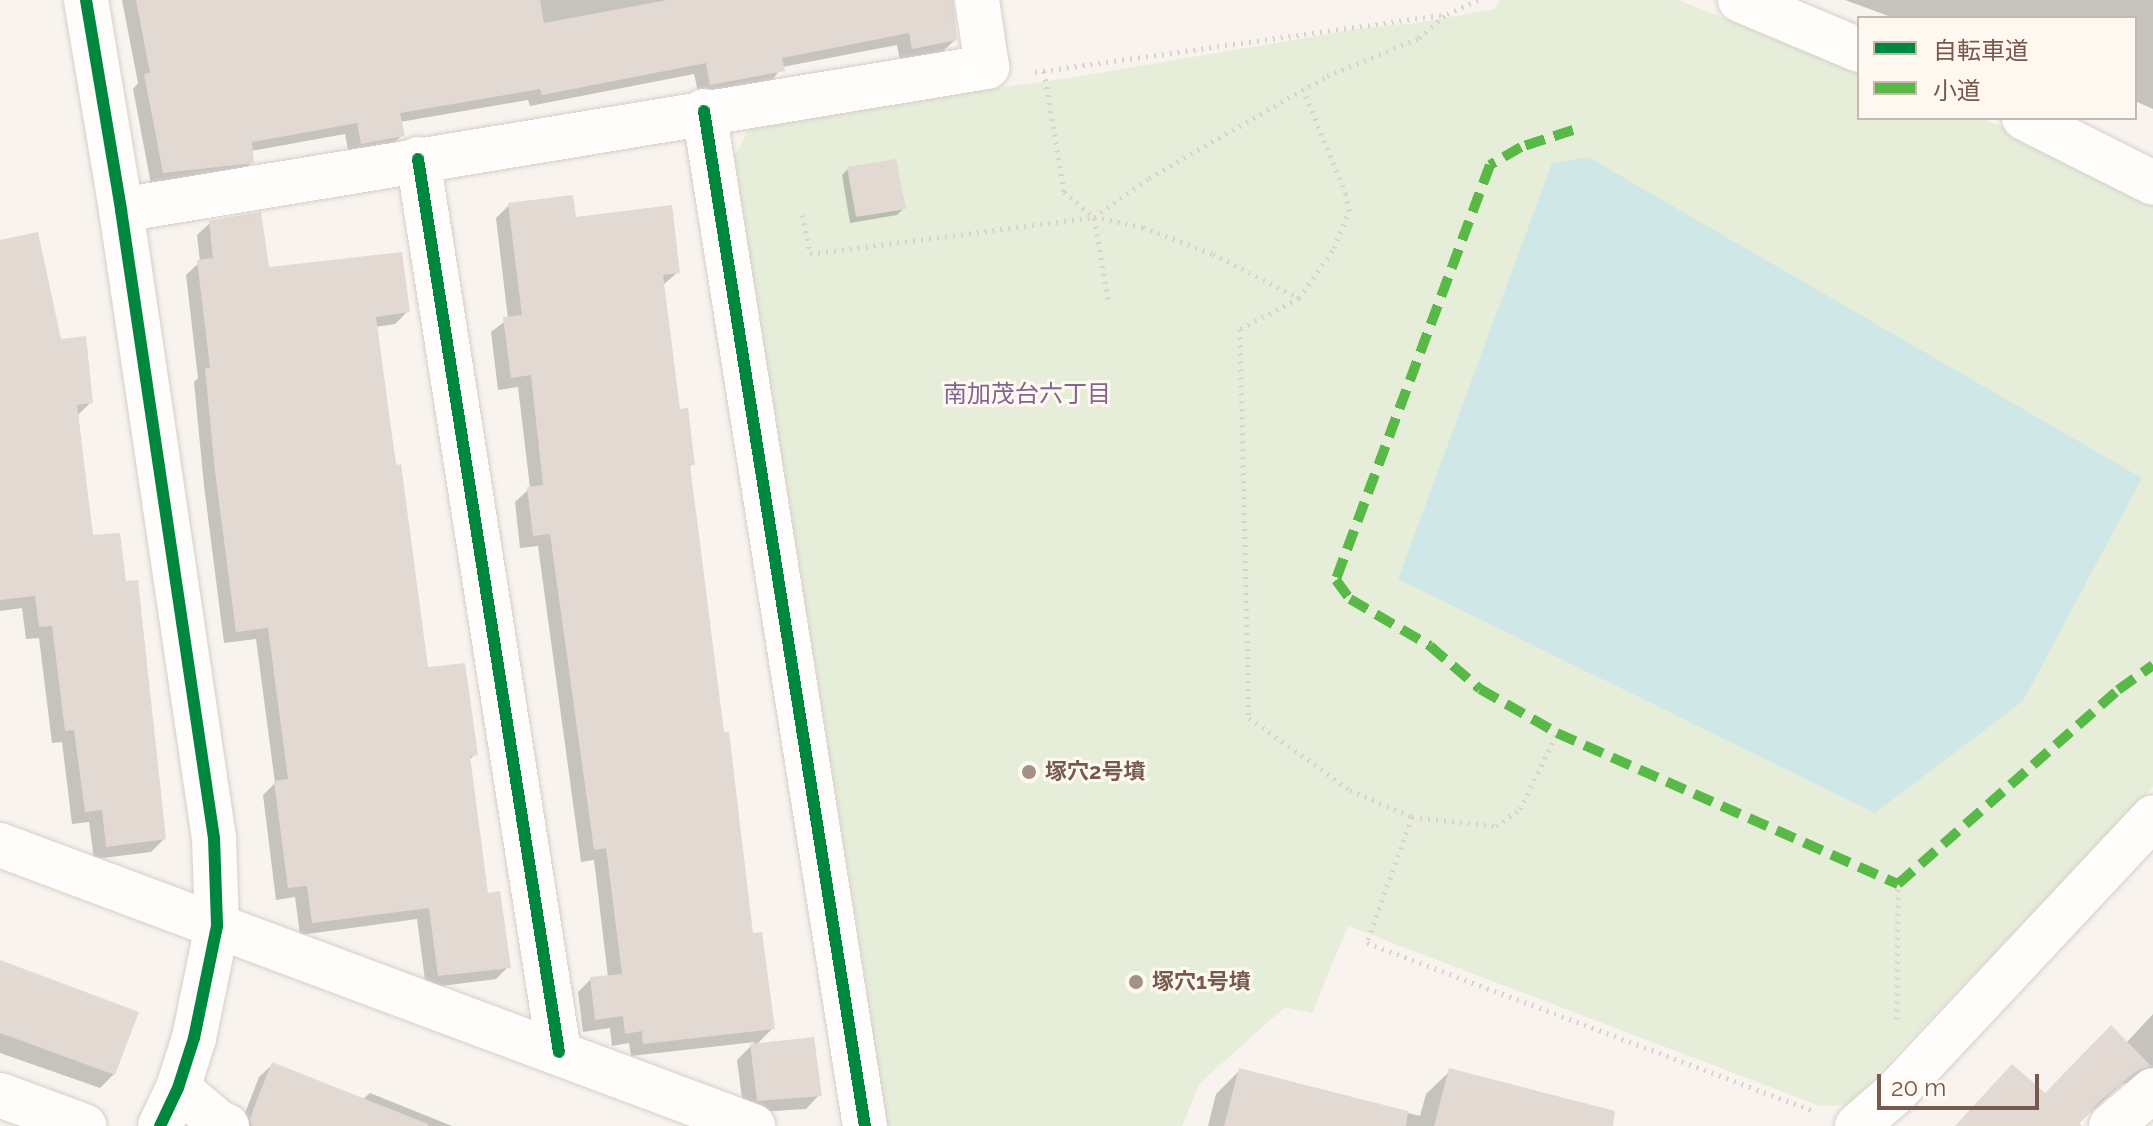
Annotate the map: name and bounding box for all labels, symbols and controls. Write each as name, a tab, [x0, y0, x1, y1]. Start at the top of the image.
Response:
legend	[1857, 16, 2137, 120]
text: 自転車道	[1933, 36, 2029, 65]
text: 小道	[1933, 76, 1981, 105]
district label: 南加茂台六丁目	[943, 380, 1111, 408]
place label: 塚穴2号墳	[1045, 759, 1145, 785]
marker: 塚穴2号墳	[1020, 763, 1038, 781]
place label: 塚穴1号墳	[1152, 969, 1251, 995]
marker: 塚穴1号墳	[1127, 973, 1145, 991]
scale bar	[1881, 1058, 2043, 1108]
text: 20 m	[1891, 1073, 1946, 1102]

